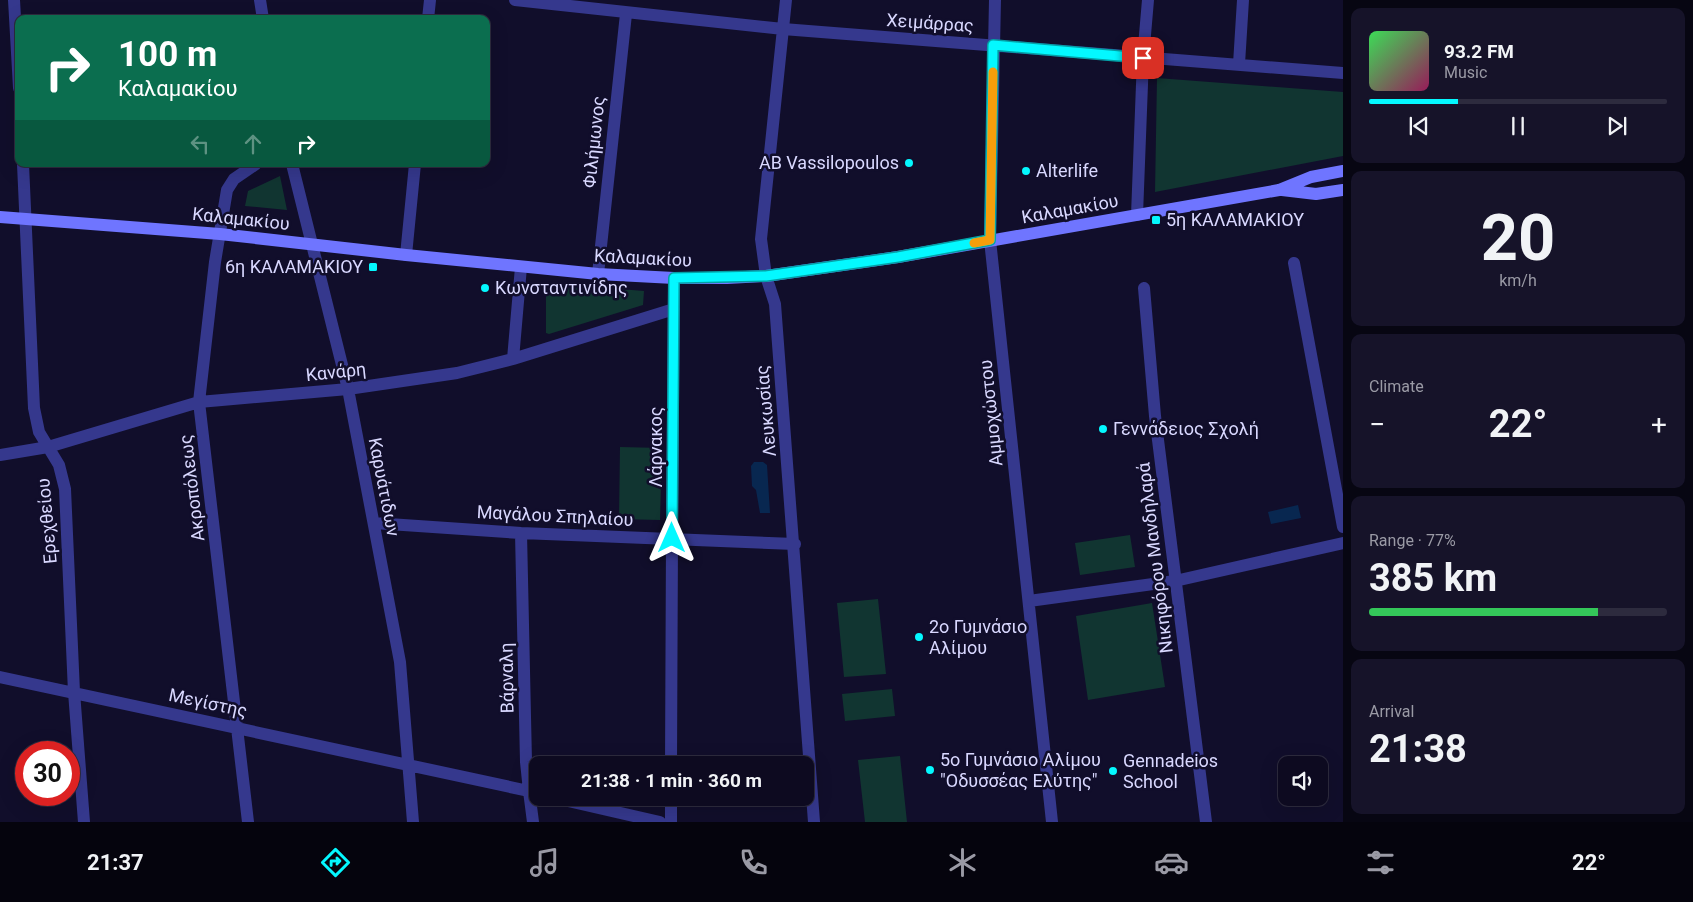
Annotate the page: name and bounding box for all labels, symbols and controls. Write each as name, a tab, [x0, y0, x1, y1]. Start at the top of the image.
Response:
street label: Χειμάρρας	[886, 9, 974, 36]
text: 100 m	[118, 34, 217, 75]
icon: right	[35, 35, 100, 100]
pin	[1122, 37, 1164, 79]
text: 93.2 FM	[1444, 40, 1514, 63]
icon: arrive	[1129, 44, 1157, 72]
text: Music	[1444, 63, 1487, 82]
text: Καλαμακίου	[118, 76, 238, 101]
street label: Φιλήμωνος	[578, 95, 609, 189]
icon: previous	[1405, 112, 1433, 140]
icon: pause	[1504, 112, 1532, 140]
icon: next	[1603, 112, 1631, 140]
icon: left	[186, 130, 214, 158]
icon: ahead	[239, 130, 267, 158]
icon: right	[292, 130, 320, 158]
place label: AB Vassilopoulos	[759, 152, 899, 173]
marker: AB Vassilopoulos	[903, 157, 915, 169]
place label: Alterlife	[1036, 160, 1098, 181]
marker: Alterlife	[1020, 165, 1032, 177]
street label: Καλαμακίου	[1020, 190, 1120, 227]
text: 20	[1481, 200, 1555, 276]
street label: Καλαμακίου	[191, 203, 291, 234]
place label: 5η ΚΑΛΑΜΑΚΙΟΥ	[1166, 209, 1304, 230]
marker: 5η ΚΑΛΑΜΑΚΙΟΥ	[1150, 214, 1162, 226]
street label: Καλαμακίου	[594, 244, 692, 271]
place label: 6η ΚΑΛΑΜΑΚΙΟΥ	[225, 256, 363, 277]
marker: 6η ΚΑΛΑΜΑΚΙΟΥ	[367, 261, 379, 273]
text: km/h	[1499, 271, 1537, 290]
place label: Κωνσταντινίδης	[495, 277, 628, 298]
marker: Κωνσταντινίδης	[479, 282, 491, 294]
street label: Κανάρη	[305, 358, 367, 385]
street label: Αμμοχώστου	[974, 359, 1007, 467]
street label: Λευκωσίας	[751, 364, 780, 458]
text: Climate	[1369, 377, 1424, 396]
text: 22°	[1489, 402, 1547, 446]
street label: Λάρνακος	[645, 407, 666, 487]
text: −	[1369, 408, 1385, 441]
text: +	[1651, 408, 1667, 441]
place label: Γεννάδειος Σχολή	[1113, 418, 1259, 439]
marker: Γεννάδειος Σχολή	[1097, 423, 1109, 435]
street label: Ακροπόλεως	[175, 433, 208, 543]
street label: Καρυάτιδων	[365, 436, 404, 538]
street label: Νικηφόρου Μανδηλαρά	[1132, 461, 1177, 655]
street label: Ερεχθείου	[32, 477, 61, 565]
street label: Μαγάλου Σπηλαίου	[476, 501, 634, 530]
position arrow	[645, 511, 697, 563]
text: Range · 77%	[1369, 531, 1456, 550]
text: 385 km	[1369, 556, 1497, 600]
place label: 2ο Γυμνάσιο Αλίμου	[929, 616, 1027, 658]
marker: 2ο Γυμνάσιο Αλίμου	[913, 631, 925, 643]
street label: Βάρναλη	[495, 643, 518, 713]
street label: Μεγίστης	[167, 684, 249, 721]
text: Arrival	[1369, 702, 1414, 721]
text: 21:38	[1369, 727, 1467, 771]
speed limit sign: 30	[15, 741, 80, 806]
place label: 5ο Γυμνάσιο Αλίμου "Οδυσσέας Ελύτης"	[940, 749, 1101, 791]
place label: Gennadeios School	[1123, 750, 1218, 792]
map controls	[1278, 756, 1328, 806]
button: sound	[1278, 756, 1328, 806]
marker: 5ο Γυμνάσιο Αλίμου "Οδυσσέας Ελύτης"	[924, 764, 936, 776]
marker: Gennadeios School	[1107, 765, 1119, 777]
text: 21:38 · 1 min · 360 m	[581, 769, 762, 792]
icon: directions	[318, 845, 353, 880]
icon: music	[527, 845, 562, 880]
icon: phone	[736, 845, 771, 880]
icon: climate	[945, 845, 980, 880]
icon: car	[1154, 845, 1189, 880]
icon: filters	[1363, 845, 1398, 880]
text: 21:37	[87, 850, 144, 875]
text: 22°	[1572, 850, 1606, 875]

